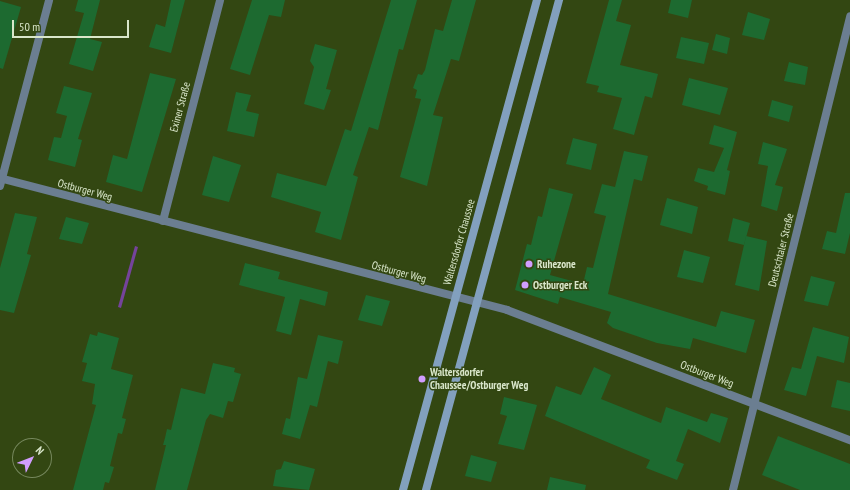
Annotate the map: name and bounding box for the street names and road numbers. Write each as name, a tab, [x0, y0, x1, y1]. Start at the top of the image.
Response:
street label: Exiner Straße	[167, 80, 193, 134]
street label: Ostburger Weg	[56, 176, 114, 204]
street label: Waltersdorfer Chaussee	[440, 197, 478, 287]
street label: Deutschtaler Straße	[765, 212, 797, 288]
street label: Ostburger Weg	[370, 258, 428, 286]
street label: Ostburger Weg	[678, 358, 736, 390]

